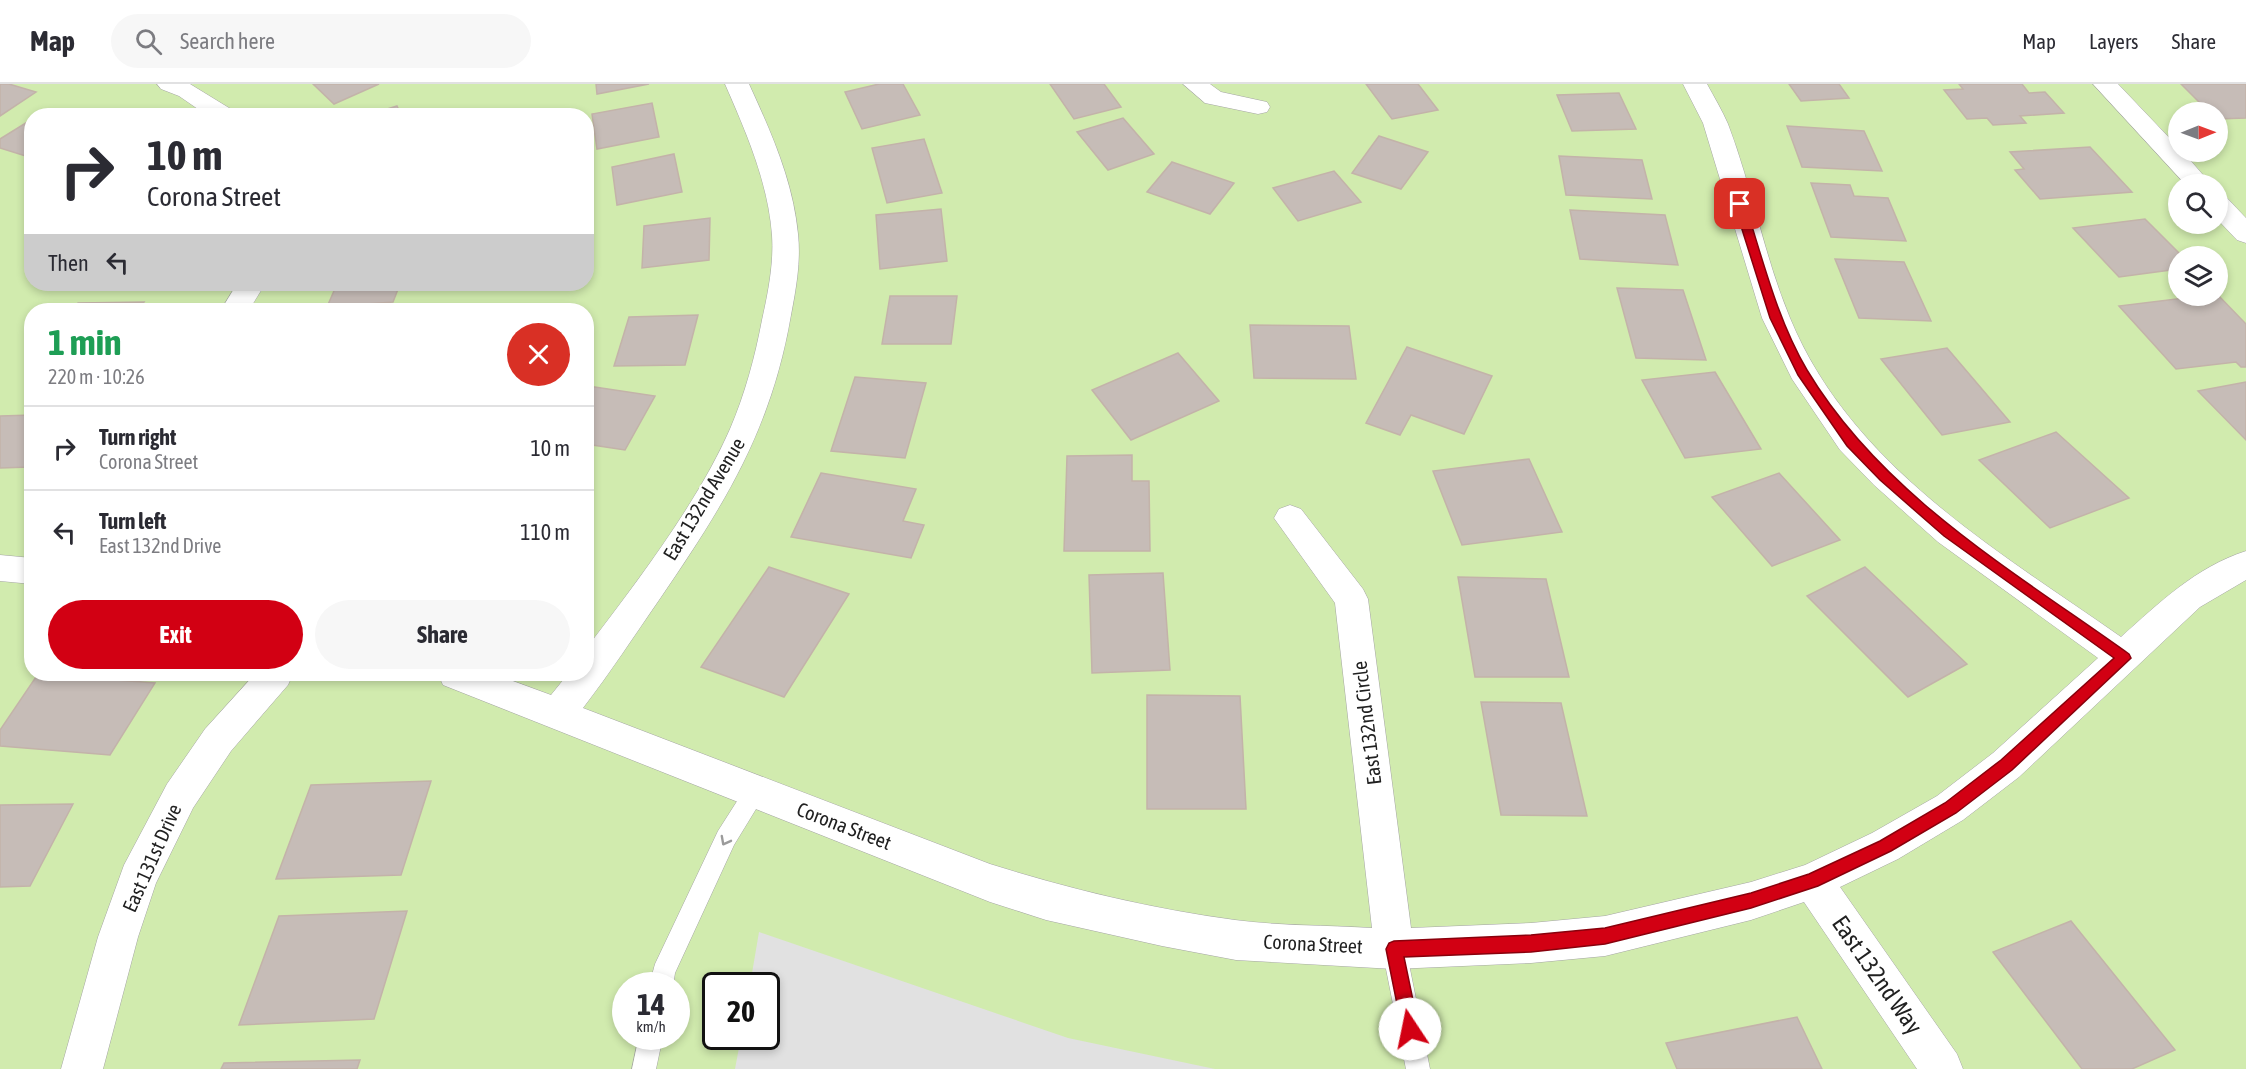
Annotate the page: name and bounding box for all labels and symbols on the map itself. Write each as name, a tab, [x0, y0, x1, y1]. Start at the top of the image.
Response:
north arrow	[2168, 102, 2228, 162]
pin	[1714, 178, 1765, 229]
street label: East 132nd Avenue	[658, 433, 749, 564]
street label: East 132nd Circle	[1347, 660, 1386, 786]
street label: Corona Street	[794, 797, 895, 854]
street label: East 131st Drive	[117, 800, 186, 915]
one-way arrow	[721, 835, 733, 846]
street label: East 132nd Way	[1827, 910, 1928, 1039]
street label: Corona Street	[1263, 929, 1363, 958]
speed limit sign: 20	[702, 972, 780, 1050]
position arrow	[1378, 997, 1442, 1061]

